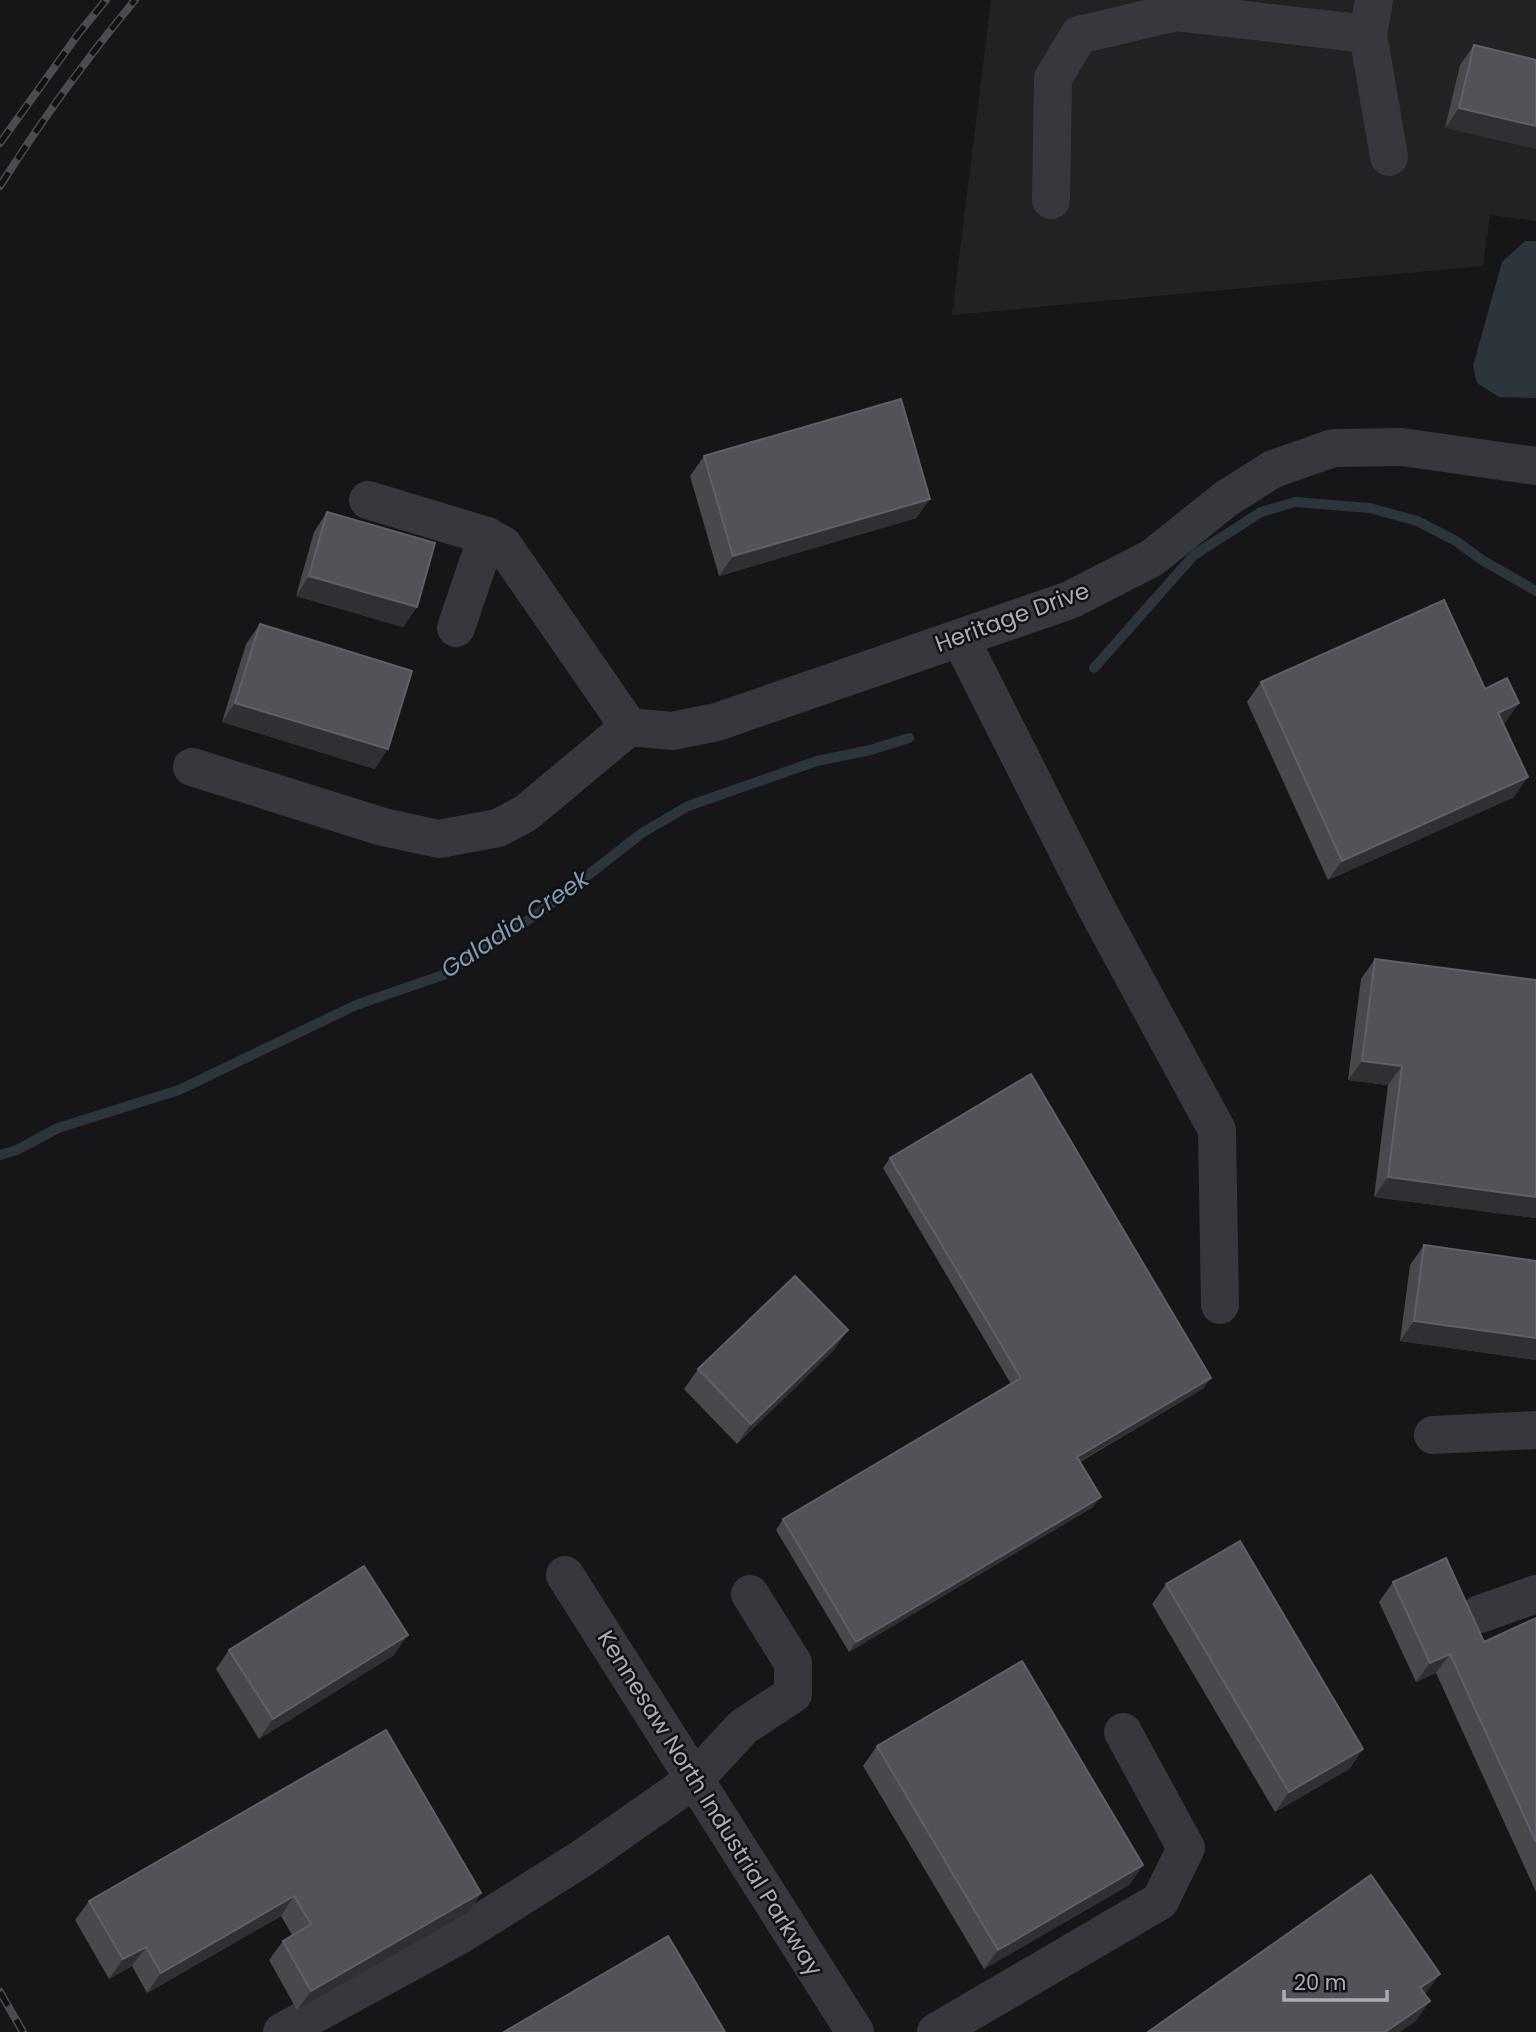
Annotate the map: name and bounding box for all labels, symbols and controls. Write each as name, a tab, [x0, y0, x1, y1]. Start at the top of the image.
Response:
street label: Heritage Drive	[930, 574, 1094, 660]
water label: Galadia Creek	[434, 861, 597, 985]
street label: Kennesaw North Industrial Parkway	[590, 1624, 830, 1982]
scale bar	[1284, 1958, 1387, 2002]
text: 20 m	[1294, 1968, 1347, 1997]

